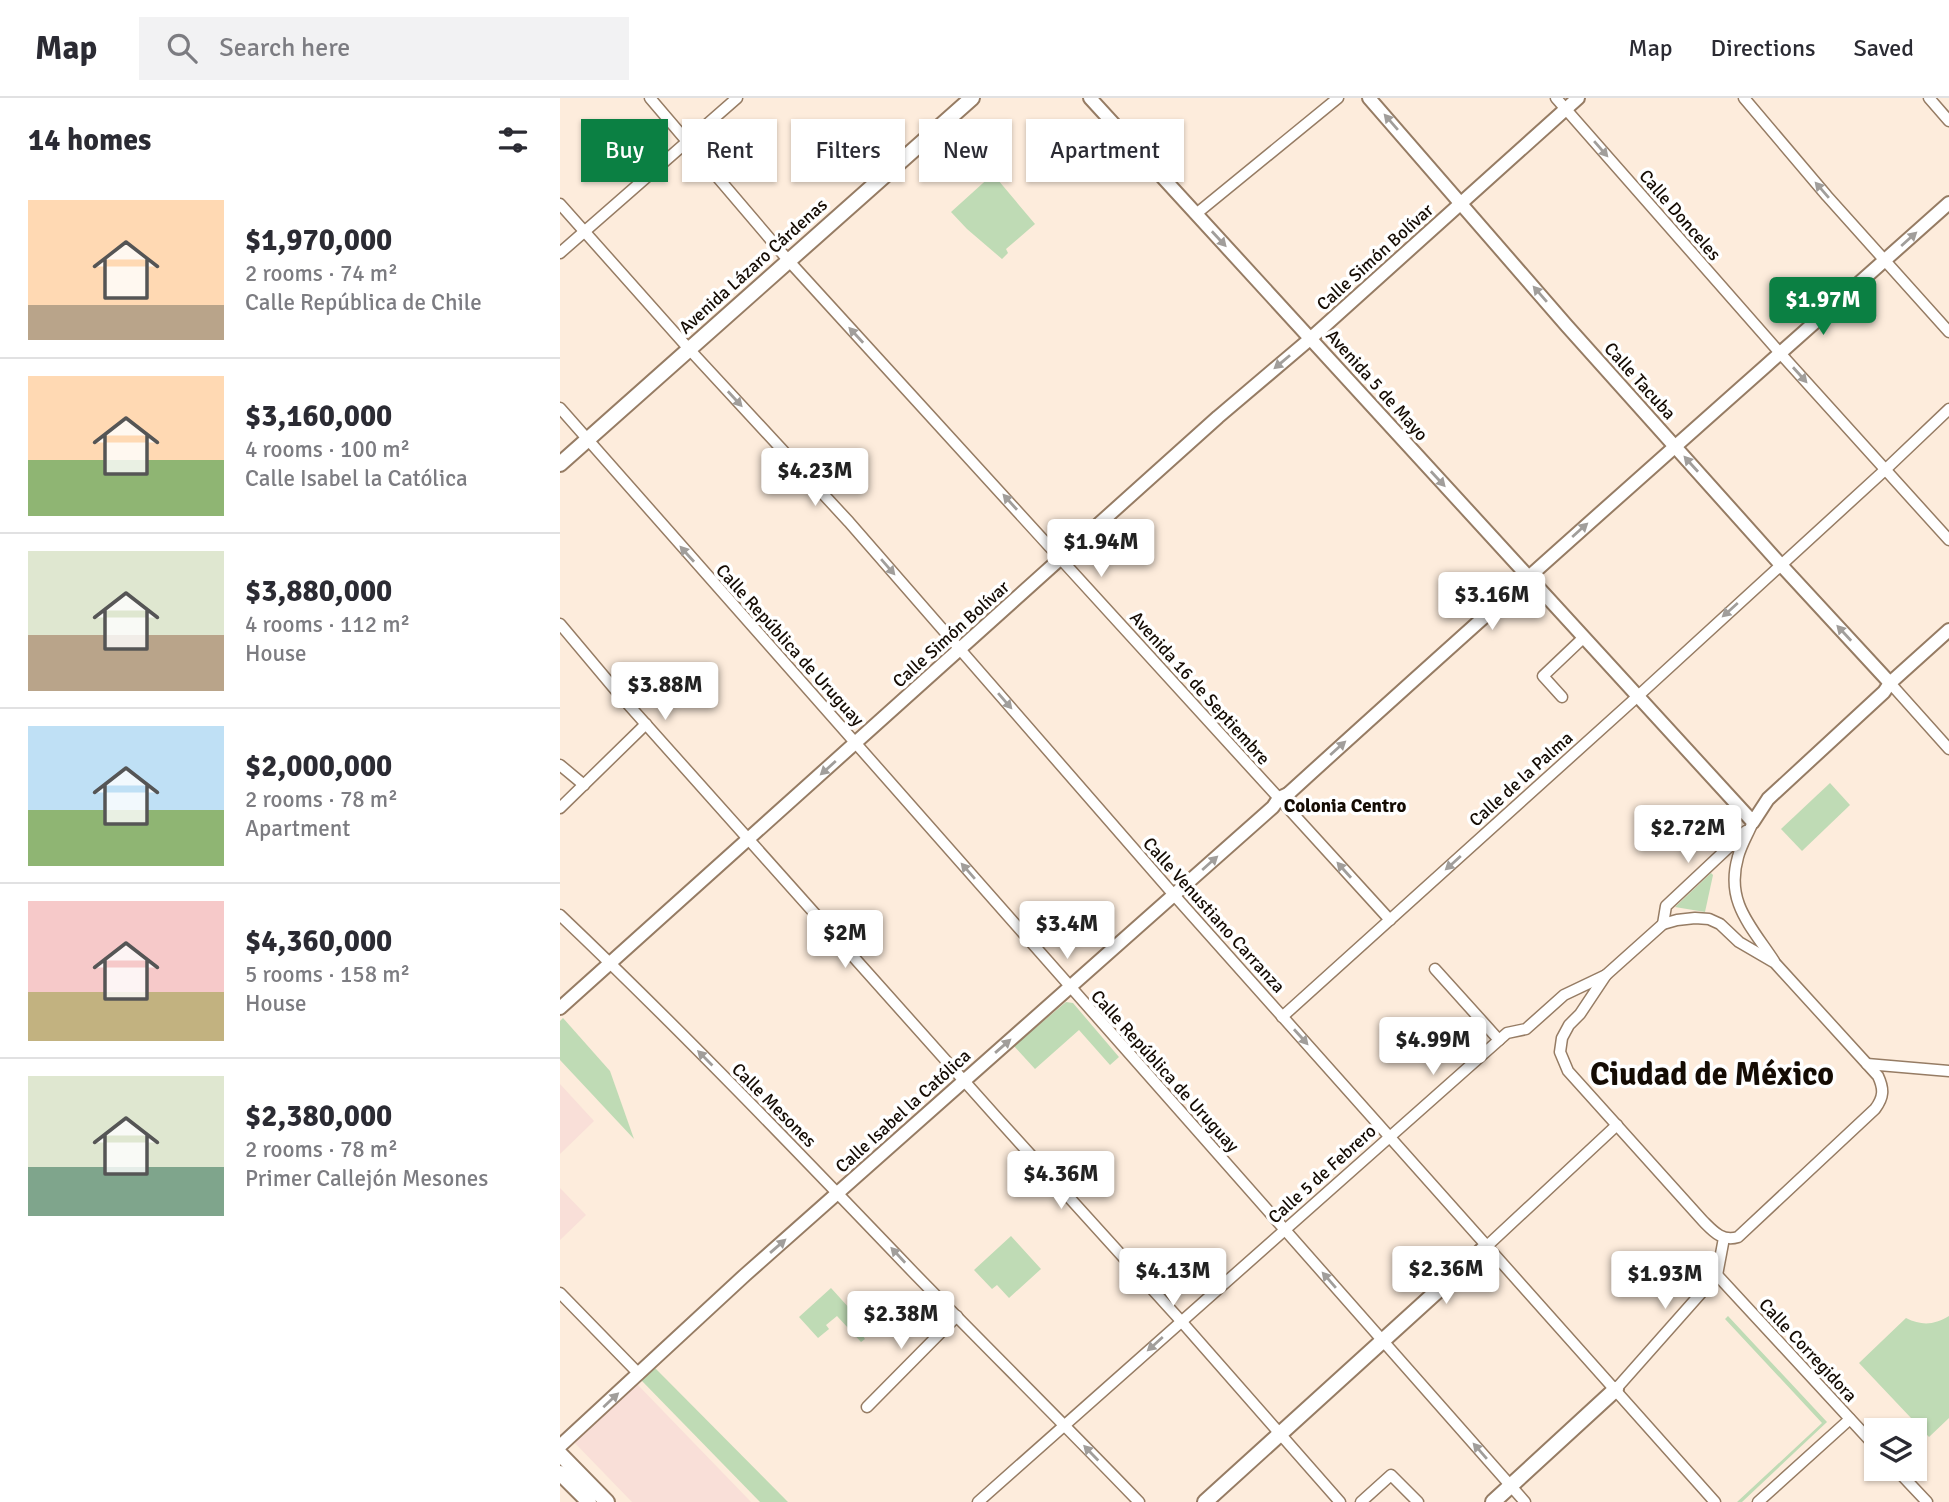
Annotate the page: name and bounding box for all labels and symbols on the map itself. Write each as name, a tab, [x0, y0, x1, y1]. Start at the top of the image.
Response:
one-way arrow	[1383, 113, 1399, 131]
one-way arrow	[1593, 141, 1608, 158]
street label: Calle Donceles	[1635, 165, 1726, 265]
one-way arrow	[1815, 181, 1830, 198]
street label: Avenida Lázaro Cárdenas	[674, 194, 832, 338]
street label: Calle Simón Bolívar	[1312, 199, 1438, 315]
one-way arrow	[1210, 230, 1226, 247]
one-way arrow	[1900, 231, 1918, 247]
pin: $1.97M	[1766, 278, 1880, 337]
one-way arrow	[1532, 285, 1548, 303]
street label: Avenida 5 de Mayo	[1321, 325, 1433, 445]
one-way arrow	[849, 326, 864, 343]
street label: Calle Tacuba	[1600, 338, 1680, 424]
one-way arrow	[1274, 354, 1291, 369]
one-way arrow	[1792, 366, 1808, 384]
one-way arrow	[727, 390, 743, 408]
pin: $4.23M	[758, 448, 872, 508]
one-way arrow	[1683, 455, 1699, 473]
one-way arrow	[1430, 470, 1446, 487]
one-way arrow	[1002, 493, 1018, 511]
pin: $1.94M	[1044, 519, 1158, 579]
one-way arrow	[1571, 522, 1589, 538]
one-way arrow	[680, 546, 696, 563]
street label: Calle República de Uruguay	[711, 559, 869, 731]
one-way arrow	[880, 559, 895, 576]
pin: $3.16M	[1435, 573, 1549, 632]
street label: Calle Simón Bolívar	[888, 576, 1014, 692]
one-way arrow	[1722, 602, 1739, 618]
street label: Avenida 16 de Septiembre	[1125, 607, 1275, 769]
one-way arrow	[1836, 625, 1852, 642]
pin: $3.88M	[608, 662, 722, 722]
one-way arrow	[997, 692, 1013, 710]
street label: Calle de la Palma	[1465, 727, 1577, 831]
one-way arrow	[1329, 740, 1347, 756]
one-way arrow	[820, 760, 837, 775]
district label: Colonia Centro	[1284, 794, 1406, 818]
pin: $2.72M	[1631, 806, 1745, 865]
street label: Calle Venustiano Carranza	[1138, 833, 1290, 997]
one-way arrow	[1201, 855, 1219, 871]
one-way arrow	[1444, 855, 1462, 871]
one-way arrow	[960, 862, 976, 880]
one-way arrow	[1337, 862, 1353, 879]
pin: $3.4M	[1018, 902, 1116, 961]
pin: $2M	[811, 910, 879, 970]
street label: Calle República de Uruguay	[1086, 985, 1244, 1157]
pin: $4.99M	[1376, 1018, 1490, 1077]
one-way arrow	[1293, 1028, 1309, 1046]
one-way arrow	[994, 1038, 1012, 1054]
street label: Calle Isabel la Católica	[831, 1044, 975, 1178]
one-way arrow	[696, 1049, 713, 1066]
district label: Ciudad de México	[1590, 1055, 1834, 1094]
street label: Calle Mesones	[727, 1058, 821, 1152]
street label: Calle 5 de Febrero	[1264, 1120, 1380, 1228]
pin: $4.36M	[1004, 1152, 1118, 1211]
one-way arrow	[769, 1238, 787, 1254]
pin: $2.36M	[1389, 1246, 1503, 1306]
one-way arrow	[890, 1247, 906, 1264]
pin: $4.13M	[1116, 1248, 1230, 1308]
pin: $1.93M	[1608, 1252, 1722, 1311]
one-way arrow	[1322, 1272, 1337, 1289]
pin: $2.38M	[844, 1292, 958, 1351]
street label: Calle Corregidora	[1754, 1294, 1862, 1406]
one-way arrow	[1147, 1336, 1164, 1352]
one-way arrow	[602, 1393, 619, 1409]
one-way arrow	[1472, 1442, 1488, 1460]
one-way arrow	[1083, 1444, 1100, 1461]

